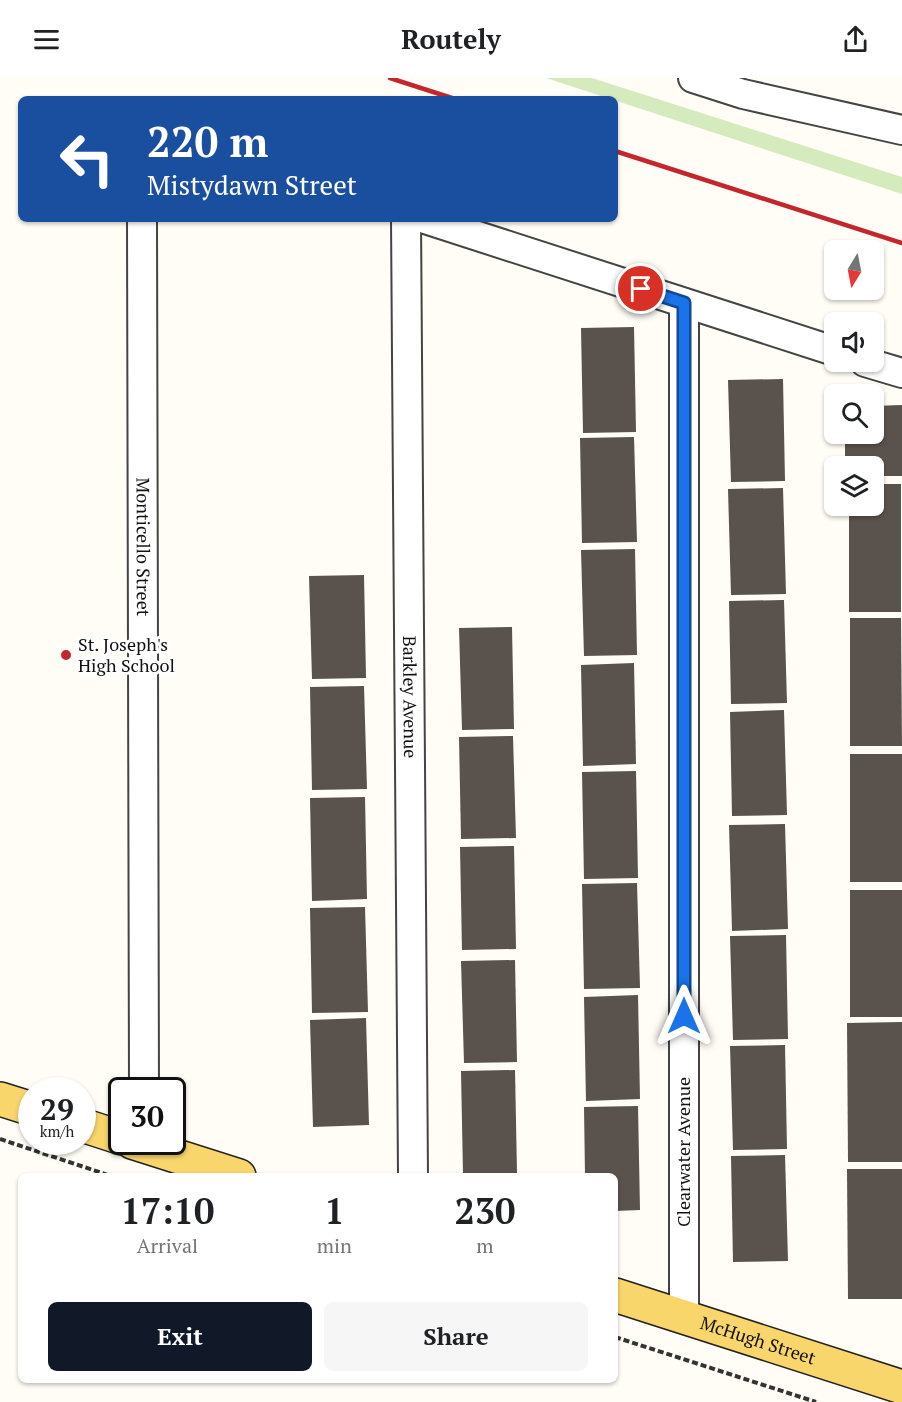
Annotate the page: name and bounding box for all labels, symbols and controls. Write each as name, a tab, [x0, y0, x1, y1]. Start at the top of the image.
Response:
text: Routely	[401, 21, 501, 57]
icon: menu	[30, 23, 63, 56]
icon: share	[839, 23, 872, 56]
text: 220 m	[147, 113, 268, 169]
icon: left	[48, 120, 126, 198]
text: Mistydawn Street	[147, 167, 357, 203]
north arrow	[824, 240, 884, 300]
map controls	[824, 240, 884, 516]
pin	[615, 263, 666, 314]
icon: arrive	[624, 272, 657, 305]
button: sound	[824, 312, 884, 372]
button: search	[824, 384, 884, 444]
button: layers	[824, 456, 884, 516]
street label: Monticello Street	[132, 478, 156, 617]
place label: St. Joseph's High School	[78, 632, 175, 677]
street label: Barkley Avenue	[398, 636, 423, 758]
marker: St. Joseph's High School	[59, 648, 73, 662]
position arrow	[652, 984, 716, 1048]
speed limit sign: 30	[108, 1077, 186, 1155]
street label: Clearwater Avenue	[671, 1077, 695, 1227]
text: 29	[40, 1089, 74, 1129]
text: km/h	[40, 1121, 74, 1141]
text: 17:10	[121, 1187, 214, 1234]
text: 1	[324, 1187, 345, 1234]
text: 230	[454, 1187, 515, 1234]
text: Arrival	[137, 1232, 198, 1259]
text: min	[317, 1232, 352, 1259]
text: m	[476, 1232, 494, 1259]
button: Exit	[48, 1302, 312, 1371]
button: Share	[324, 1302, 588, 1371]
street label: McHugh Street	[697, 1310, 819, 1370]

